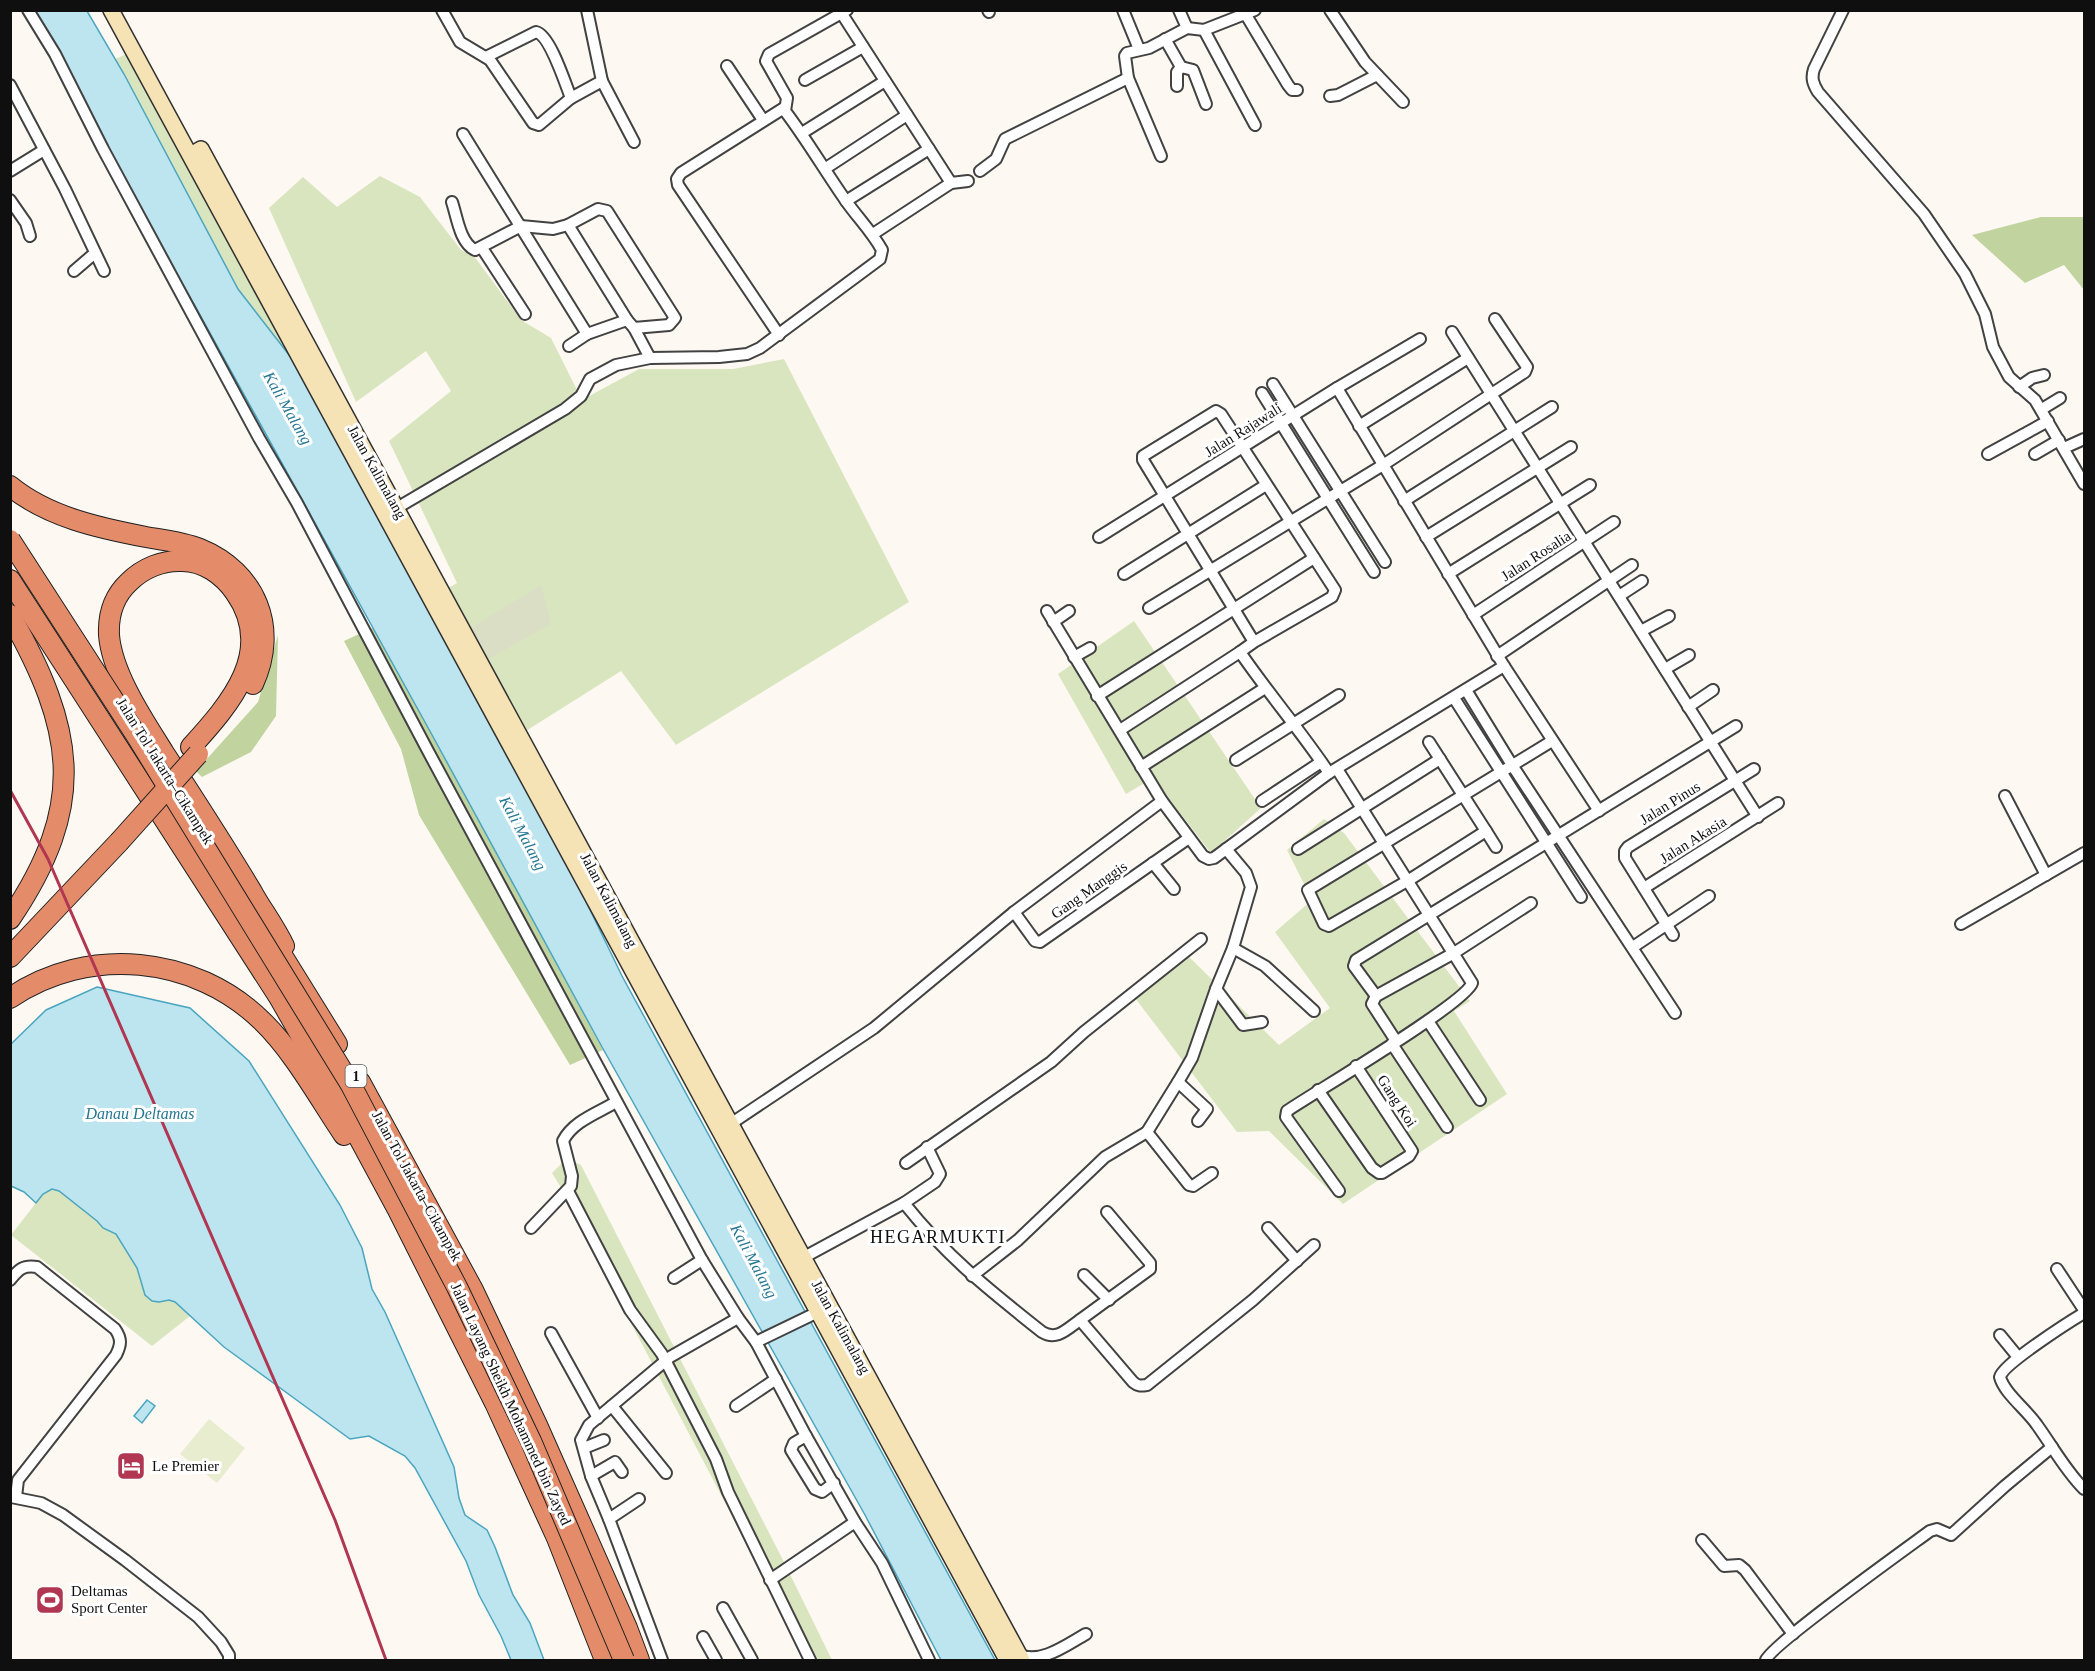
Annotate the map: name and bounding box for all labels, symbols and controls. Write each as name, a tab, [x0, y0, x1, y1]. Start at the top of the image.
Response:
water label: Kali Malang	[259, 368, 316, 448]
street label: Jalan Rajawali	[1201, 400, 1285, 460]
street label: Jalan Kalimalang	[345, 422, 410, 522]
street label: Jalan Rosalia	[1498, 527, 1574, 584]
street label: Jalan Tol Jakarta–Cikampek	[113, 695, 217, 848]
street label: Jalan Pinus	[1637, 778, 1703, 828]
water label: Kali Malang	[495, 792, 550, 873]
street label: Jalan Akasia	[1657, 813, 1729, 867]
street label: Jalan Kalimalang	[577, 850, 641, 950]
street label: Gang Manggis	[1048, 858, 1130, 922]
road number: 1	[346, 1065, 366, 1087]
street label: Gang Koi	[1374, 1072, 1420, 1130]
water label: Danau Deltamas	[85, 1105, 194, 1122]
street label: Jalan Tol Jakarta–Cikampek	[369, 1108, 465, 1264]
water label: Kali Malang	[726, 1220, 781, 1301]
district label: HEGARMUKTI	[870, 1227, 1006, 1247]
street label: Jalan Kalimalang	[809, 1277, 874, 1377]
street label: Jalan Layang Sheikh Mohammed bin Zayed	[448, 1280, 575, 1528]
hotel icon: Le Premier	[115, 1450, 147, 1482]
place label: Le Premier	[152, 1458, 219, 1474]
place label: Deltamas Sport Center	[71, 1583, 147, 1616]
sports icon: Deltamas Sport Center	[34, 1584, 66, 1616]

